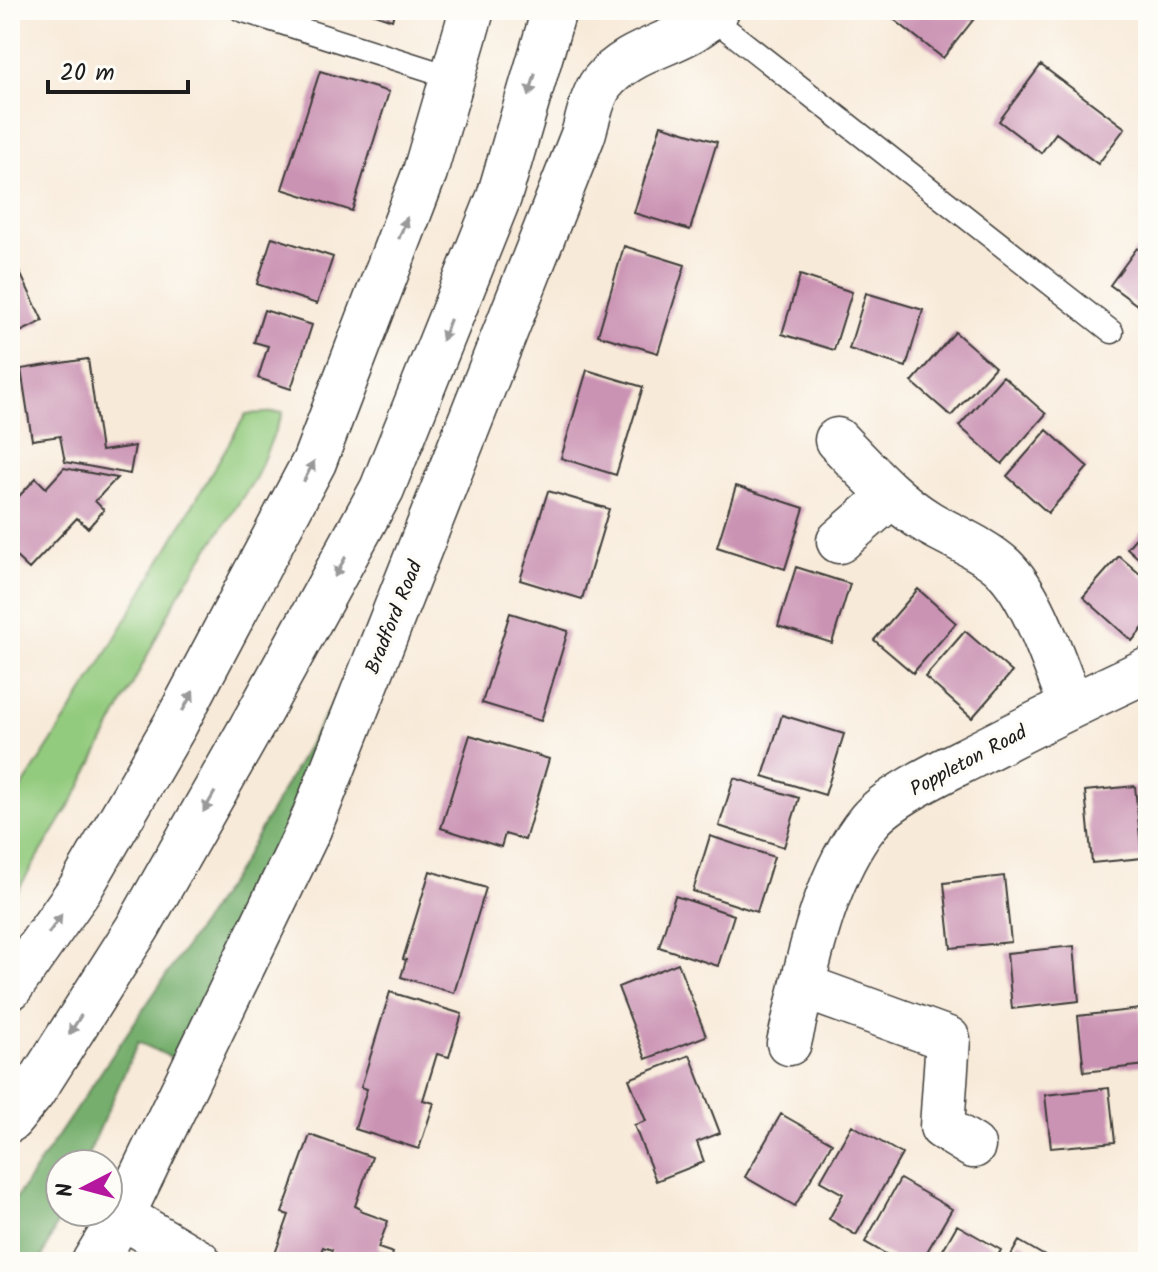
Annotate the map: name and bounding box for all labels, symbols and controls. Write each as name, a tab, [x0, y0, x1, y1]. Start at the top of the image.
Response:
scale bar	[48, 44, 188, 94]
text: 20 m	[60, 54, 115, 93]
one-way arrow	[525, 73, 538, 97]
one-way arrow	[397, 216, 410, 240]
one-way arrow	[439, 318, 452, 342]
one-way arrow	[302, 459, 316, 482]
one-way arrow	[333, 555, 346, 578]
street label: Bradford Road	[358, 555, 433, 679]
one-way arrow	[181, 689, 194, 712]
street label: Poppleton Road	[905, 717, 1034, 806]
one-way arrow	[202, 791, 216, 813]
one-way arrow	[47, 914, 62, 935]
one-way arrow	[69, 1014, 83, 1036]
north arrow	[44, 1148, 124, 1228]
text: N	[48, 1181, 85, 1199]

